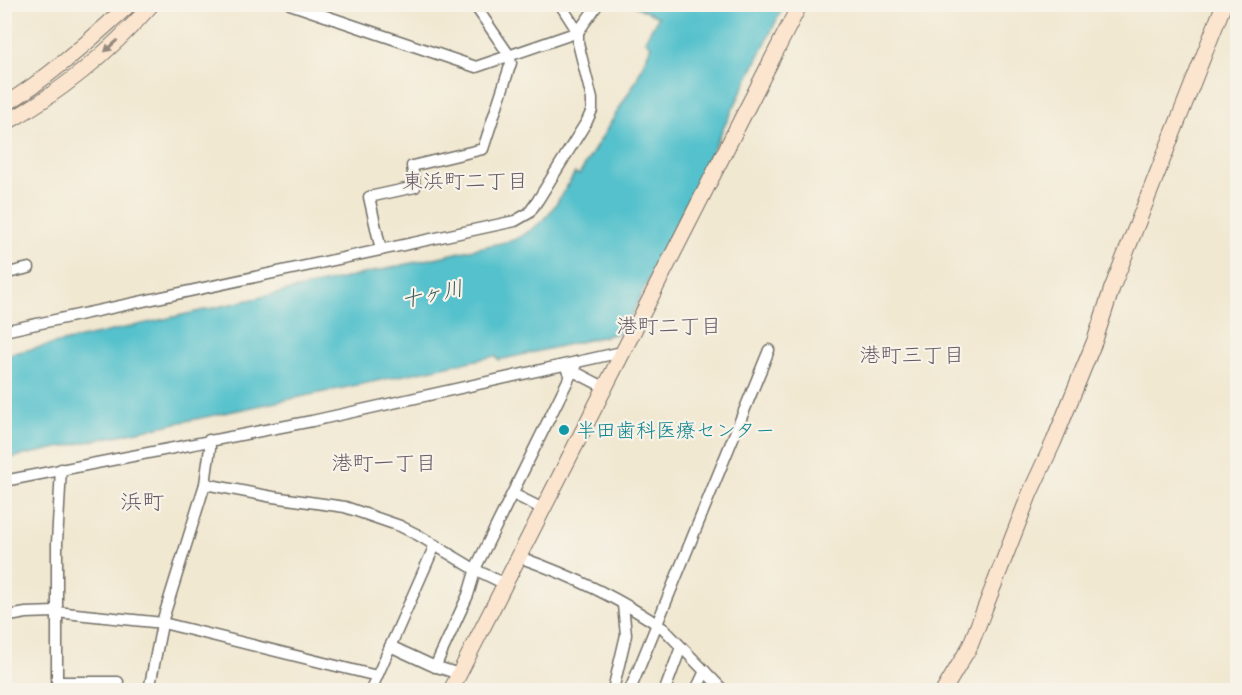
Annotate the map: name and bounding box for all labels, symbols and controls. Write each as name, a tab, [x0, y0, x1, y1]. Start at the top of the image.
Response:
one-way arrow	[104, 39, 119, 52]
district label: 東浜町二丁目	[402, 169, 528, 199]
water label: 十ヶ川	[399, 276, 467, 318]
district label: 港町二丁目	[617, 314, 722, 344]
district label: 港町三丁目	[860, 343, 965, 373]
place label: 半田歯科医療センター	[576, 419, 775, 447]
marker: 半田歯科医療センター	[557, 423, 571, 437]
district label: 港町一丁目	[332, 451, 437, 481]
district label: 浜町	[120, 489, 164, 520]

